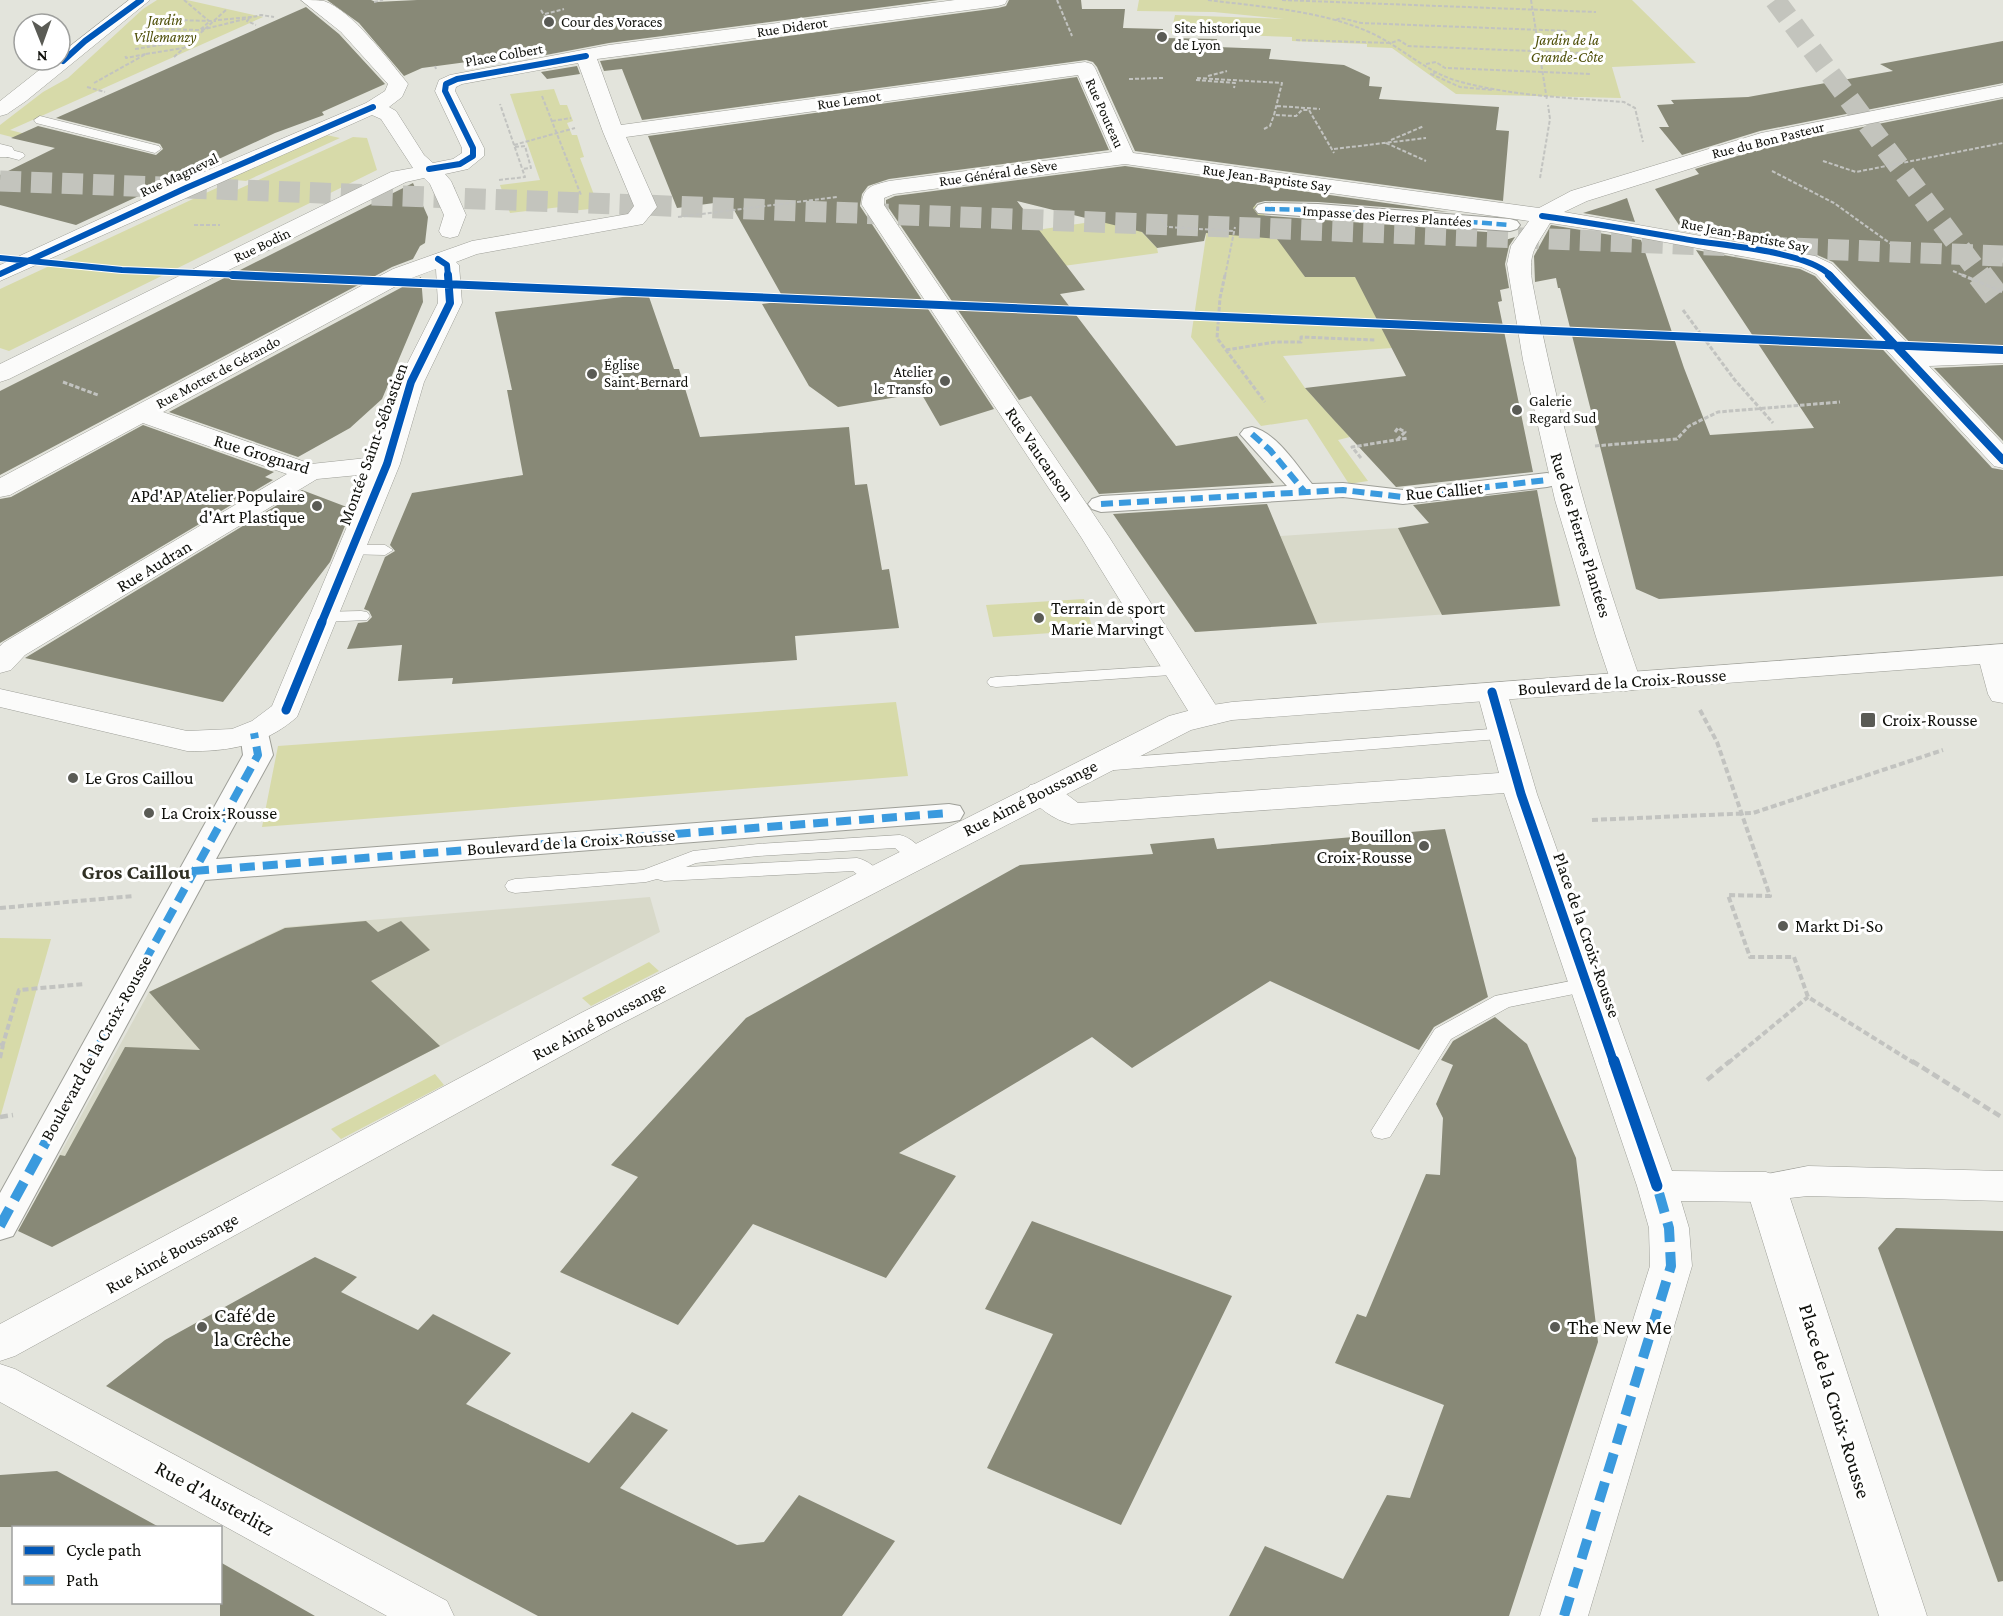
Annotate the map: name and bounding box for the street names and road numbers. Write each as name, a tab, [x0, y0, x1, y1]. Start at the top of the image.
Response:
street label: Rue Diderot	[756, 14, 829, 40]
street label: Place Colbert	[464, 40, 545, 70]
street label: Rue Pouteau	[1083, 76, 1127, 150]
street label: Rue Lemot	[816, 87, 883, 112]
street label: Rue du Bon Pasteur	[1710, 118, 1827, 162]
street label: Rue Magneval	[137, 150, 221, 201]
street label: Rue Général de Sève	[938, 157, 1059, 189]
street label: Rue Jean-Baptiste Say	[1201, 161, 1332, 196]
street label: Impasse des Pierres Plantées	[1302, 202, 1472, 231]
street label: Rue Jean-Baptiste Say	[1680, 215, 1810, 256]
street label: Rue Bodin	[231, 224, 293, 266]
street label: Rue Mottet de Gérando	[153, 332, 283, 412]
street label: Montée Saint-Sébastien	[334, 360, 412, 528]
street label: Rue Vaucanson	[1001, 403, 1079, 505]
street label: Rue Grognard	[212, 430, 313, 478]
street label: Rue des Pierres Plantées	[1546, 450, 1616, 620]
street label: Rue Calliet	[1405, 478, 1485, 504]
street label: Rue Audran	[113, 536, 195, 596]
street label: Boulevard de la Croix-Rousse	[1517, 665, 1727, 699]
street label: Rue Aimé Boussange	[959, 755, 1101, 841]
street label: Boulevard de la Croix-Rousse	[466, 825, 676, 859]
street label: Place de la Croix-Rousse	[1549, 850, 1625, 1020]
street label: Boulevard de la Croix-Rousse	[37, 952, 155, 1144]
street label: Rue Aimé Boussange	[529, 977, 669, 1065]
street label: Rue Aimé Boussange	[102, 1208, 242, 1298]
street label: Place de la Croix-Rousse	[1794, 1301, 1876, 1501]
street label: Rue d'Austerlitz	[151, 1455, 279, 1541]

